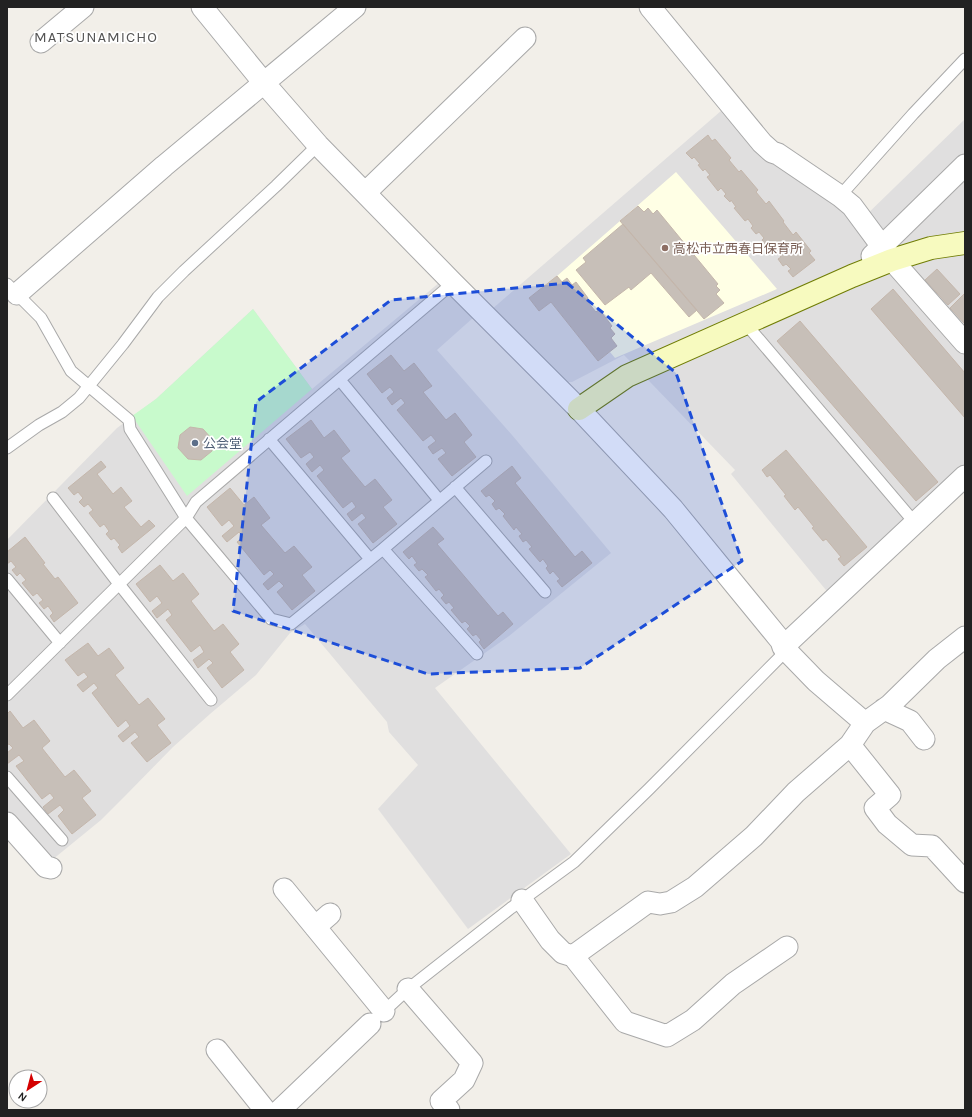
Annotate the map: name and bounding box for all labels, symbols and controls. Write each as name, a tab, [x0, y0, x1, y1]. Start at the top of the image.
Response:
district label: MATSUNAMICHO	[34, 28, 158, 46]
place label: 高松市立西春日保育所	[673, 241, 803, 256]
marker: 高松市立西春日保育所	[660, 243, 670, 253]
place label: 公会堂	[203, 436, 242, 451]
marker: 公会堂	[190, 438, 200, 448]
north arrow	[8, 1069, 48, 1109]
text: N	[15, 1089, 29, 1104]

